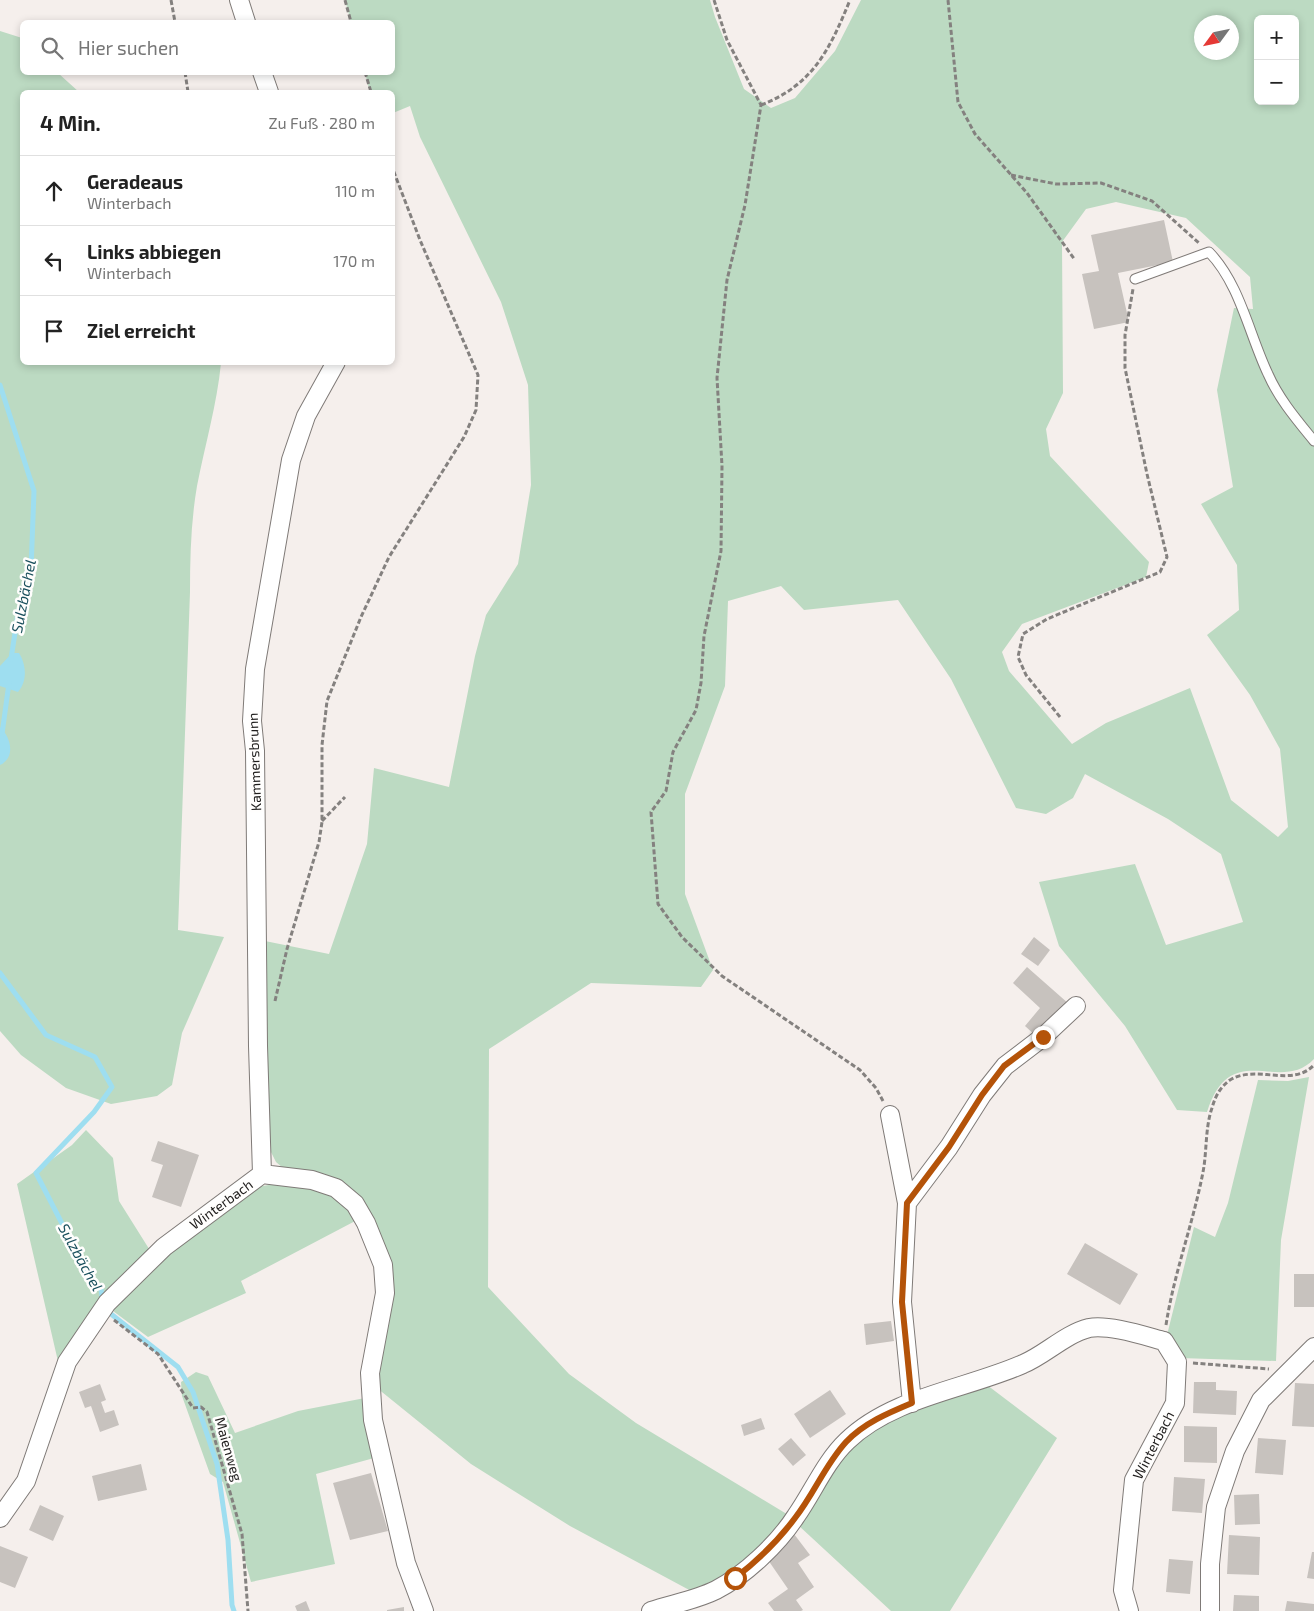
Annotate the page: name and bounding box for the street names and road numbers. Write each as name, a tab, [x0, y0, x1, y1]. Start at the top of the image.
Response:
street label: Kammersbrunn	[244, 712, 264, 812]
street label: Winterbach	[186, 1175, 256, 1233]
street label: Winterbach	[1129, 1408, 1177, 1482]
street label: Maienweg	[212, 1415, 246, 1483]

